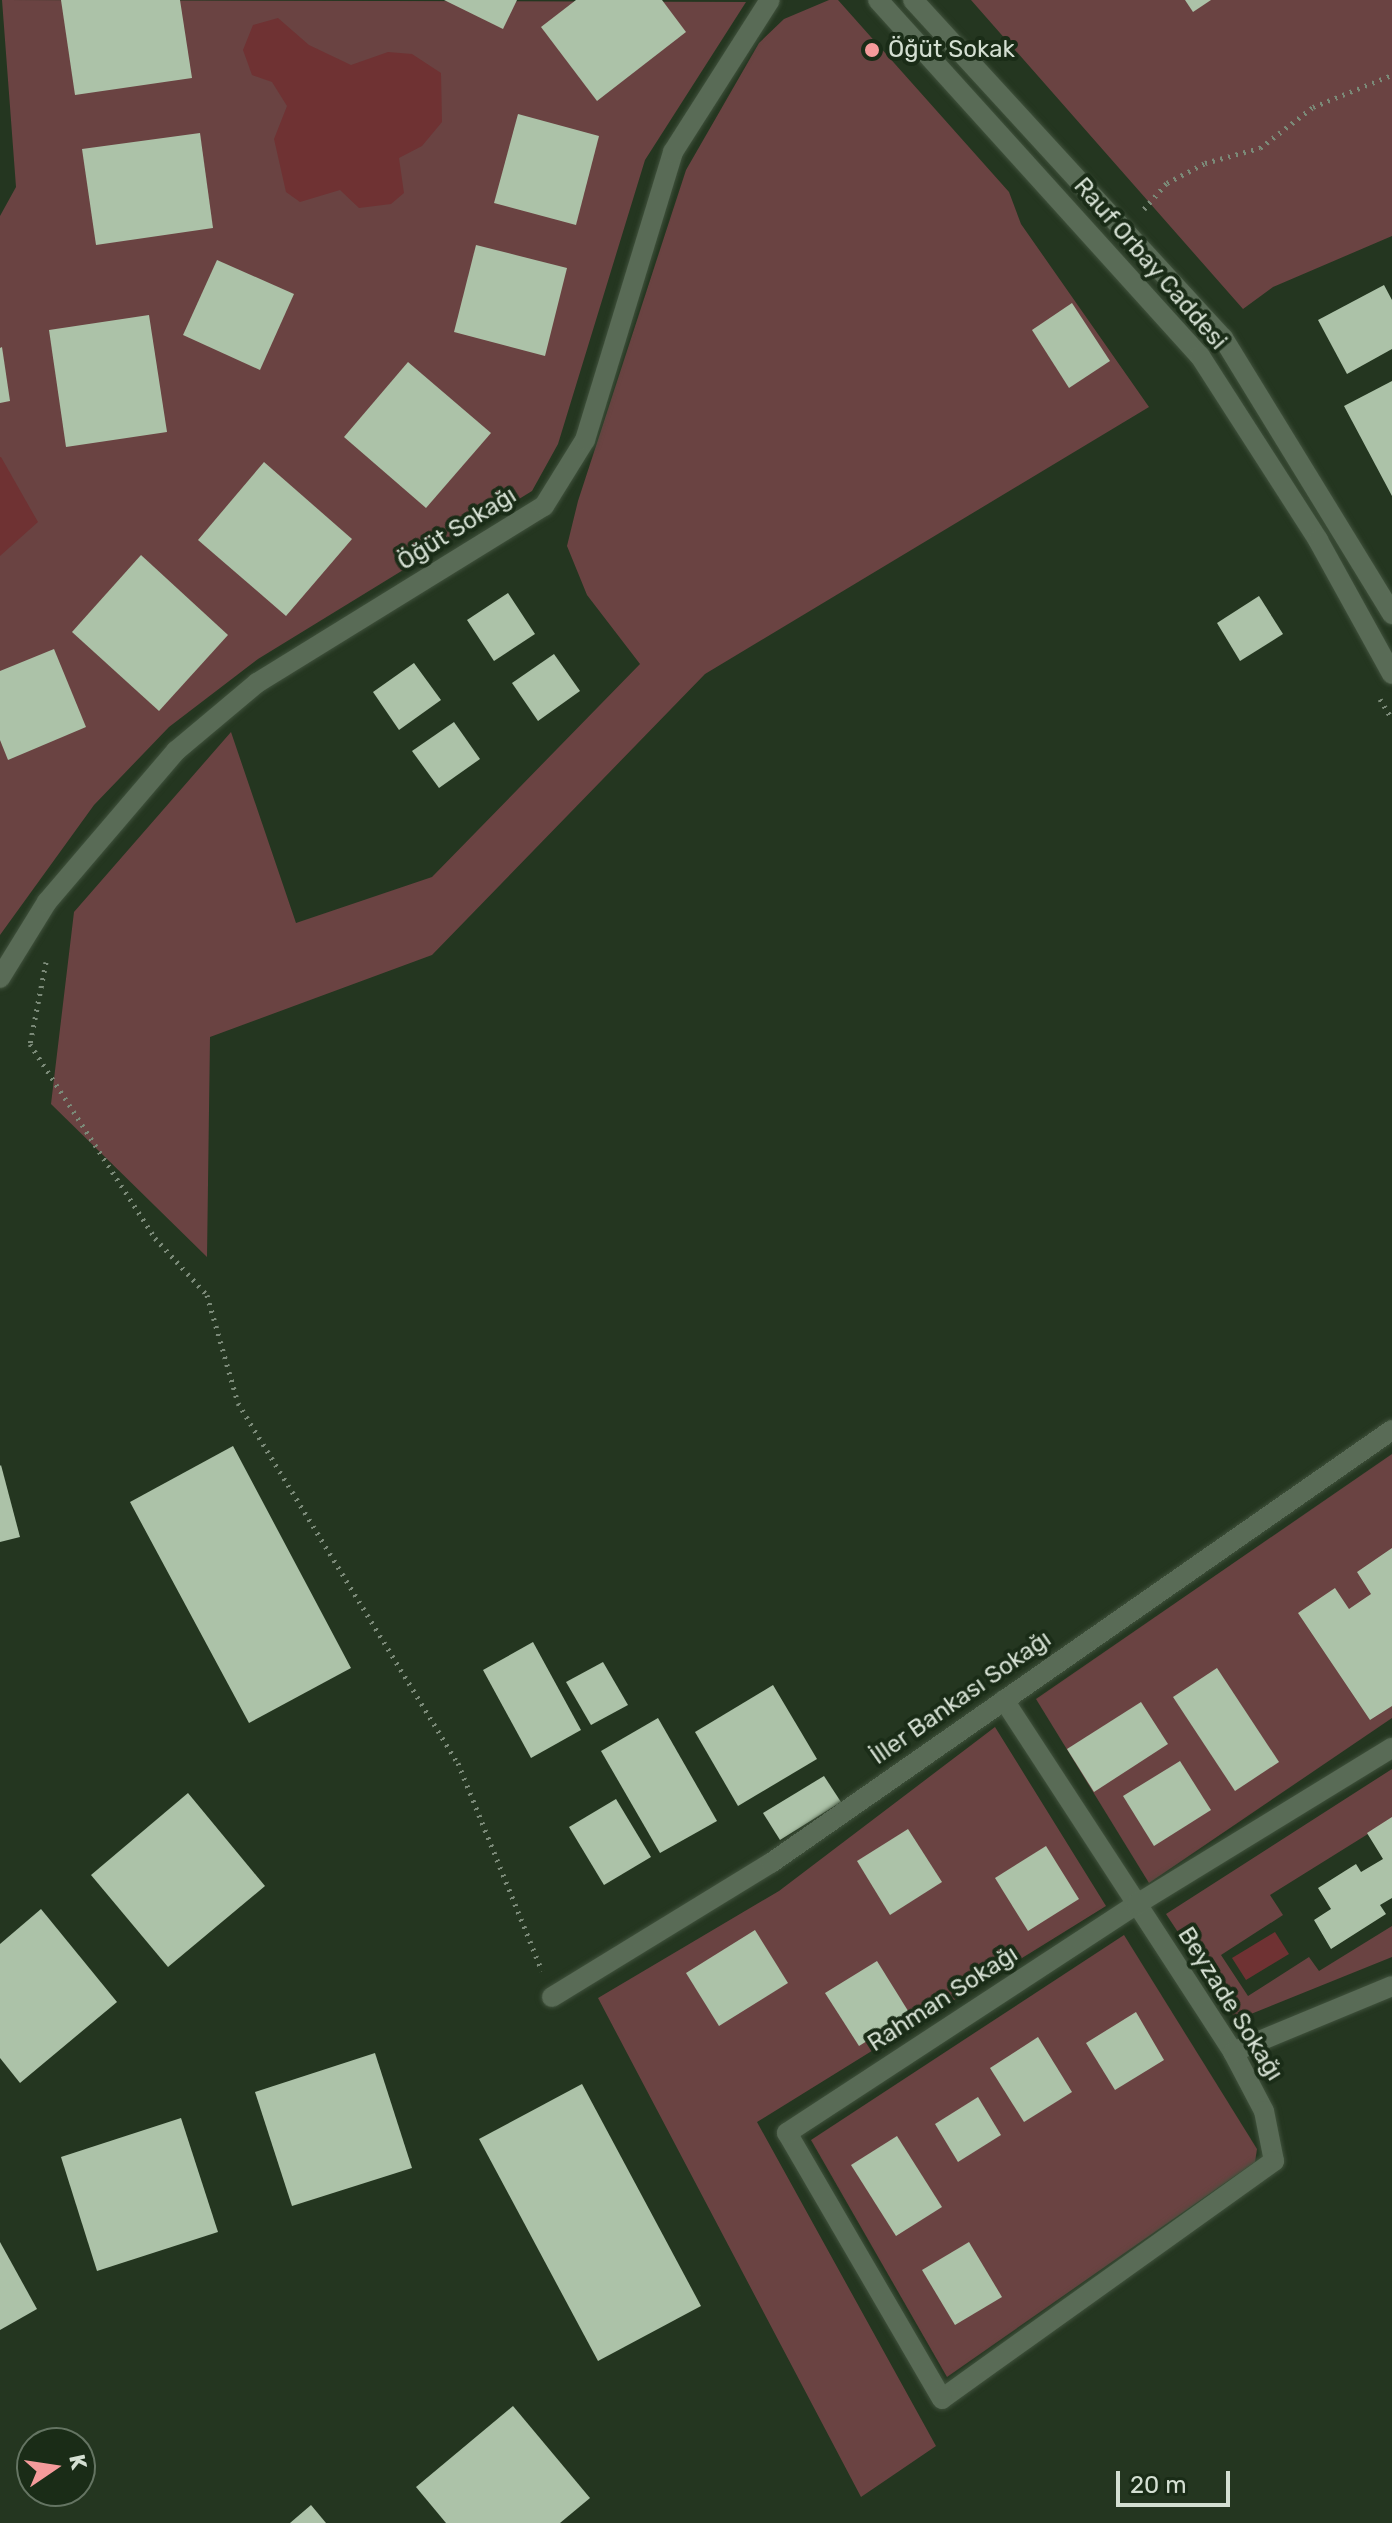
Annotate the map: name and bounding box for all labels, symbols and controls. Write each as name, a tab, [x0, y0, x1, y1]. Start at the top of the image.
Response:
place label: Öğüt Sokak	[888, 36, 1015, 64]
marker: Öğüt Sokak	[863, 41, 881, 59]
street label: Rauf Orbay Caddesi	[1067, 172, 1233, 356]
street label: Öğüt Sokağı	[392, 481, 522, 577]
street label: İller Bankası Sokağı	[865, 1625, 1057, 1771]
street label: Beyzade Sokağı	[1171, 1922, 1289, 2086]
street label: Rahman Sokağı	[863, 1940, 1023, 2058]
north arrow	[16, 2427, 96, 2507]
text: K	[63, 2452, 93, 2472]
scale bar	[1120, 2455, 1234, 2505]
text: 20 m	[1130, 2471, 1187, 2499]

